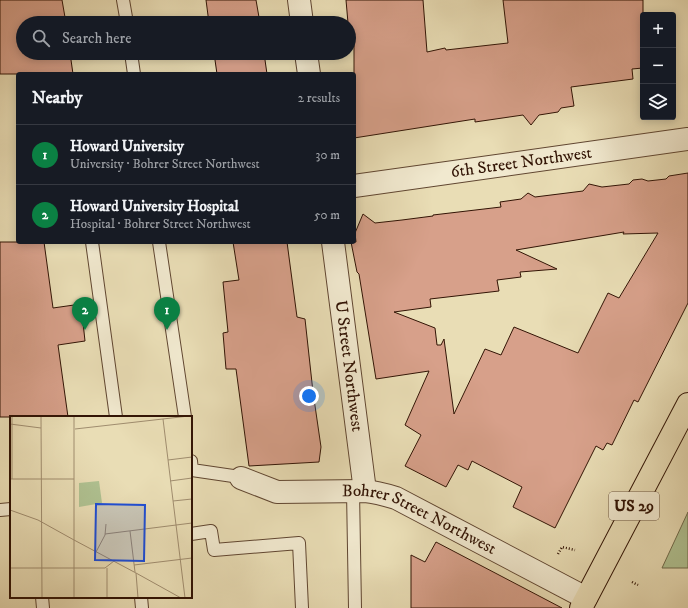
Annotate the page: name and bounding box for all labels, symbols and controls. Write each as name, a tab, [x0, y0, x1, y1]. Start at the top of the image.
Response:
map controls	[640, 12, 676, 120]
button: +	[640, 12, 676, 48]
search box	[16, 16, 356, 60]
icon: search	[30, 27, 52, 49]
text: Search here	[62, 29, 131, 48]
button: −	[640, 48, 676, 84]
button: layers	[640, 84, 676, 120]
text: Nearby	[32, 87, 82, 109]
text: 2 results	[298, 90, 340, 106]
text: Howard University	[70, 137, 184, 156]
street label: 6th Street Northwest	[449, 142, 594, 183]
text: 1	[43, 147, 47, 163]
text: 30 m	[316, 147, 340, 163]
text: University · Bohrer Street Northwest	[70, 156, 260, 172]
text: Howard University Hospital	[70, 197, 239, 216]
text: 2	[42, 207, 48, 223]
text: 50 m	[314, 207, 340, 223]
text: Hospital · Bohrer Street Northwest	[70, 216, 251, 232]
pin: 2	[72, 297, 98, 330]
pin: 1	[154, 297, 180, 330]
street label: U Street Northwest	[330, 299, 368, 433]
your location	[299, 386, 319, 406]
inset map	[10, 416, 192, 598]
street label: Bohrer Street Northwest	[342, 480, 501, 560]
road number: US 29	[609, 492, 659, 520]

